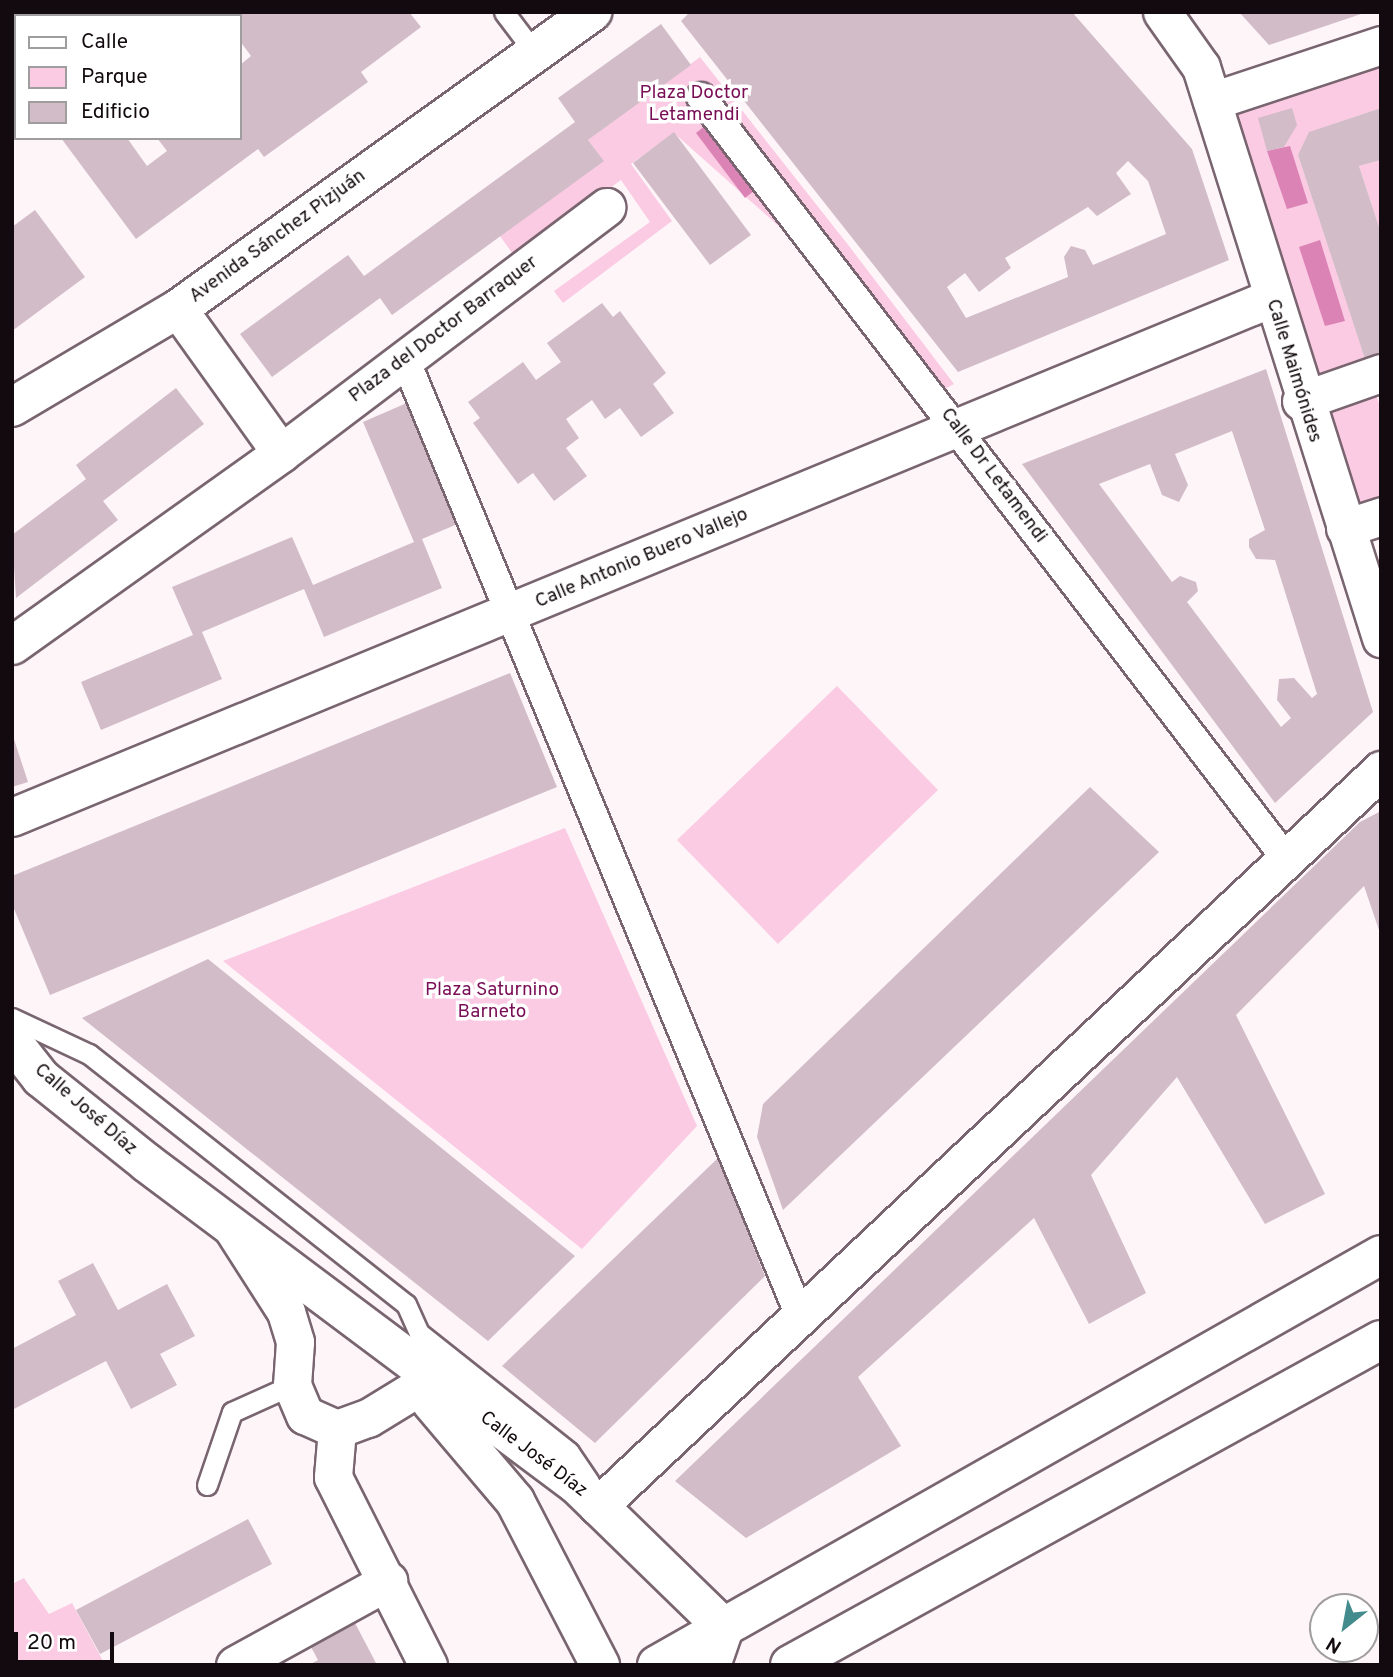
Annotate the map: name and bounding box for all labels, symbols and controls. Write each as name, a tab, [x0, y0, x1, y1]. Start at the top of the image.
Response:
legend	[14, 14, 242, 140]
text: Calle	[81, 29, 128, 56]
text: Parque	[81, 64, 148, 91]
park label: Plaza Doctor Letamendi	[640, 83, 748, 127]
text: Edificio	[81, 99, 150, 126]
street label: Avenida Sánchez Pizjuán	[185, 165, 371, 309]
street label: Plaza del Doctor Barraquer	[345, 252, 543, 408]
street label: Calle Maimónides	[1260, 297, 1326, 445]
street label: Calle Dr Letamendi	[935, 404, 1051, 548]
street label: Calle Antonio Buero Vallejo	[531, 503, 753, 615]
park label: Plaza Saturnino Barneto	[425, 980, 559, 1024]
street label: Calle José Díaz	[29, 1059, 141, 1161]
street label: Calle José Díaz	[475, 1407, 591, 1503]
north arrow	[1309, 1593, 1379, 1663]
scale bar	[18, 1618, 117, 1662]
text: 20 m	[27, 1630, 76, 1657]
text: N	[1322, 1630, 1346, 1658]

